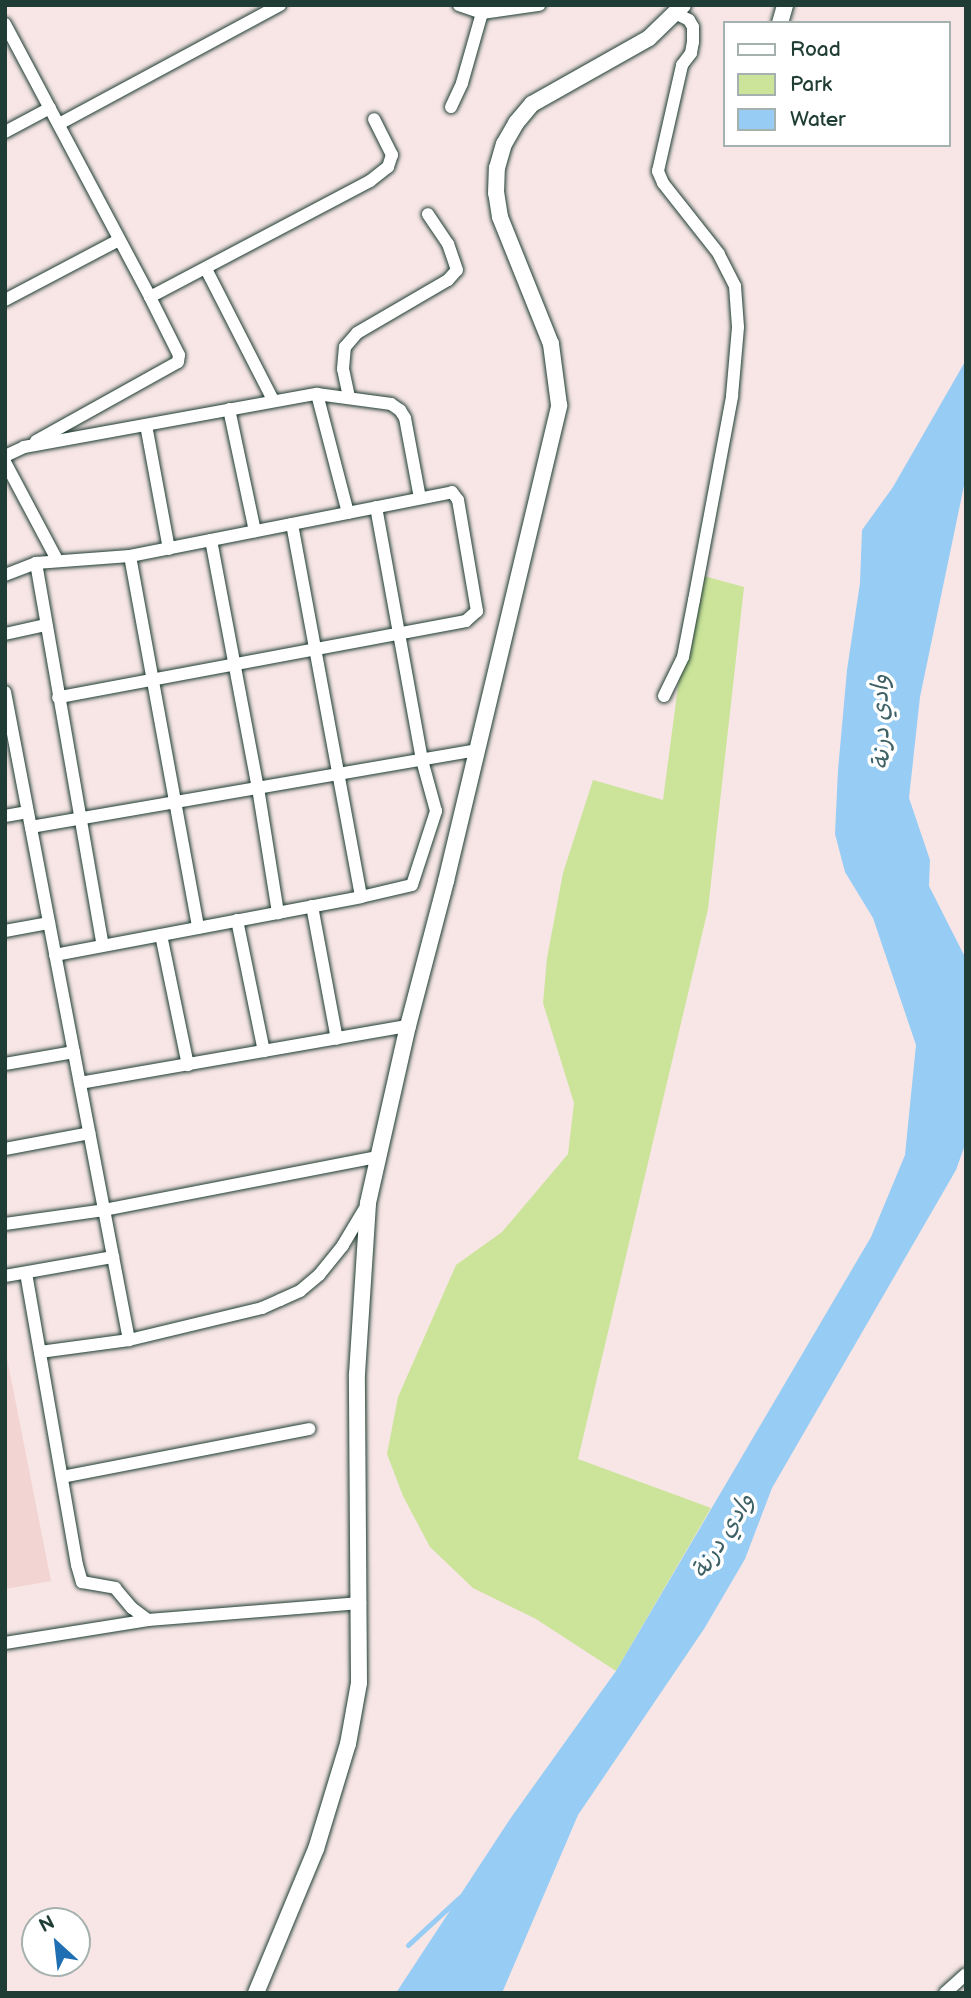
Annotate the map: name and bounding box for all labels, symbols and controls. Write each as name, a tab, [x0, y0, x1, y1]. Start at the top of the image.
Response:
legend	[722, 21, 950, 147]
text: Road	[790, 37, 841, 62]
text: Park	[790, 72, 832, 97]
text: Water	[790, 107, 846, 132]
water label: وادي درنة	[866, 674, 896, 770]
water label: وادي درنة	[686, 1488, 760, 1584]
north arrow	[21, 1907, 91, 1977]
text: N	[36, 1911, 59, 1938]

